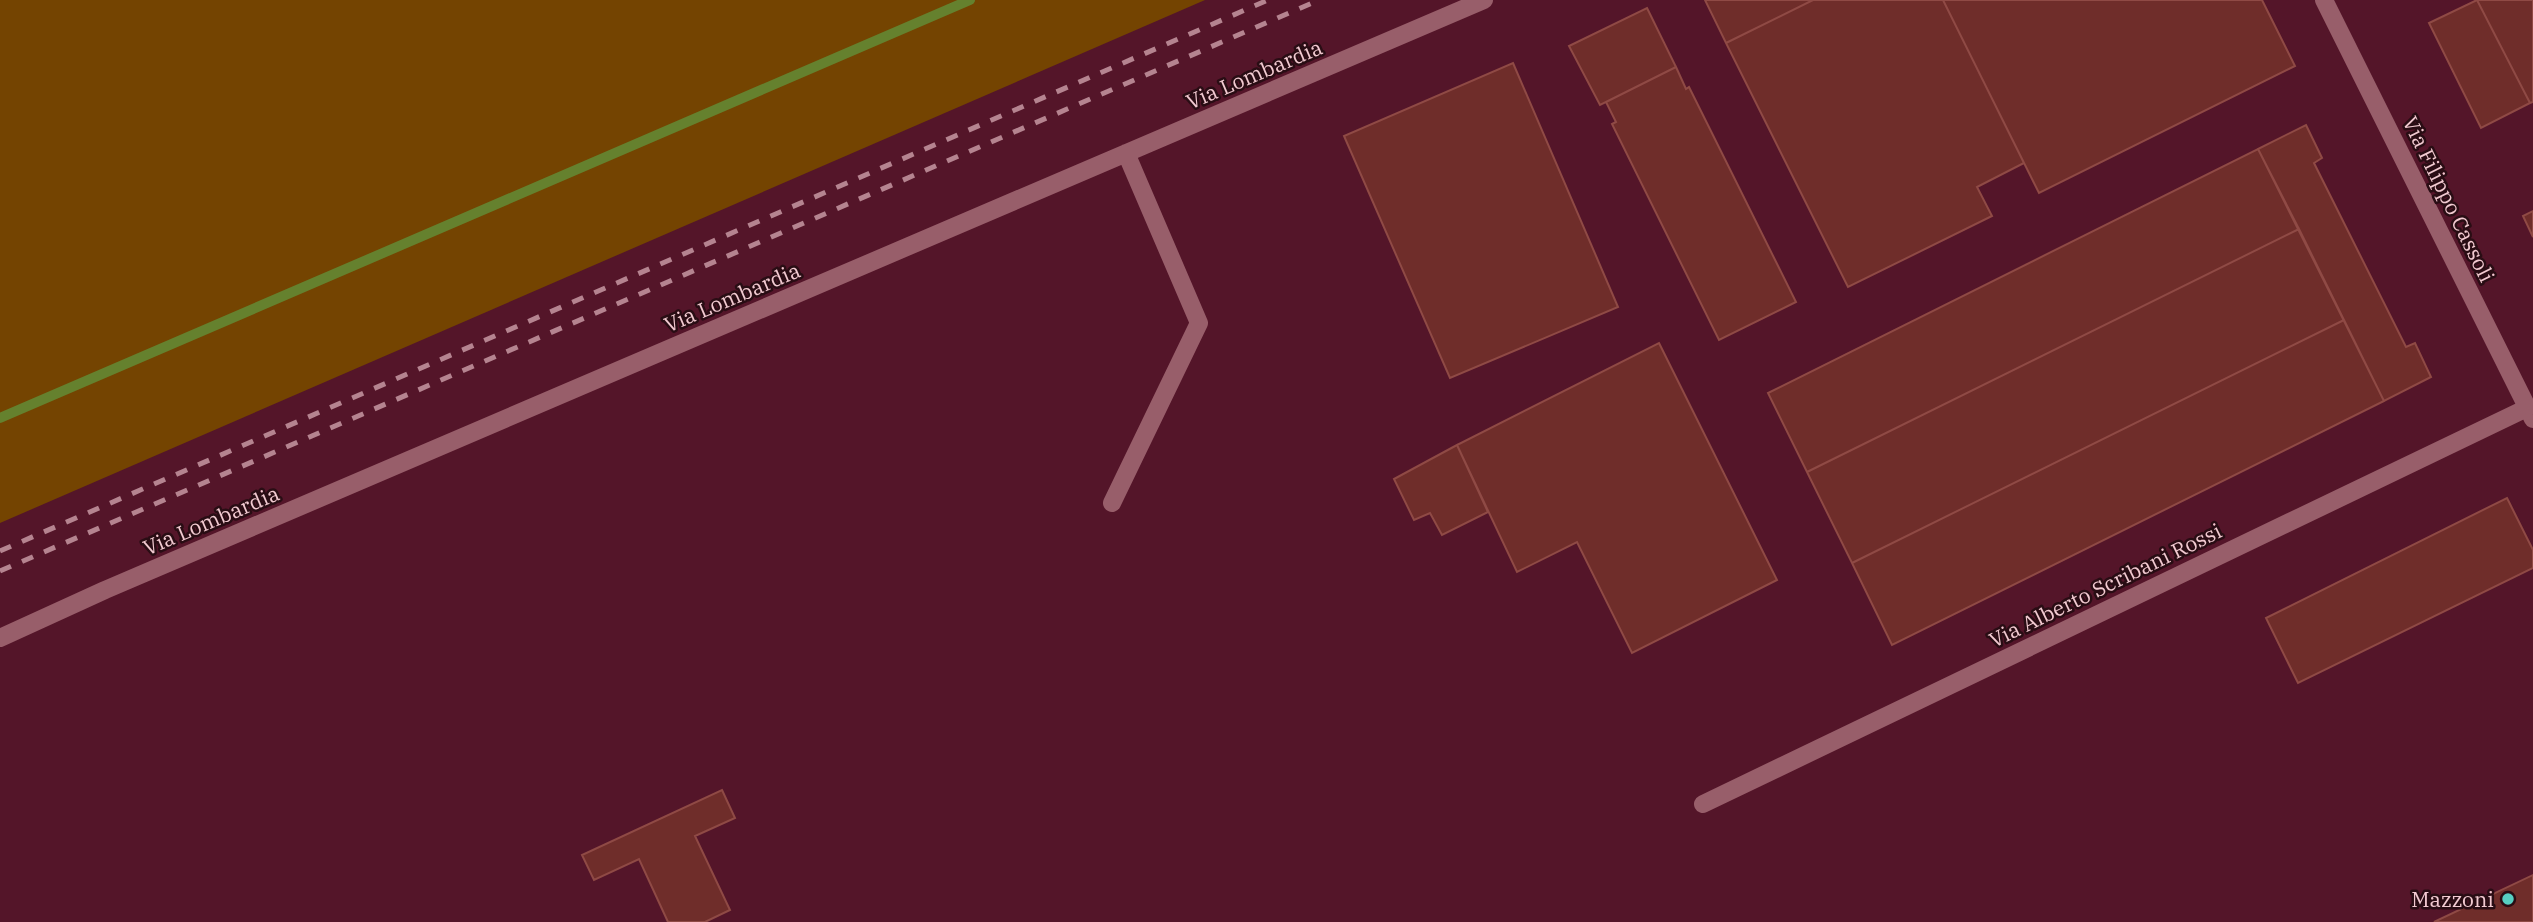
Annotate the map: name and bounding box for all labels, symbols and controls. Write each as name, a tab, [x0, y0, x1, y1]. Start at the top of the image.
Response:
street label: Via Lombardia	[1182, 33, 1326, 115]
street label: Via Filippo Cassoli	[2397, 111, 2501, 287]
street label: Via Lombardia	[660, 256, 804, 338]
street label: Via Lombardia	[139, 479, 283, 561]
street label: Via Alberto Scribani Rossi	[1984, 516, 2226, 654]
place label: Mazzoni	[2411, 885, 2494, 913]
marker: Mazzoni	[2500, 891, 2516, 907]

